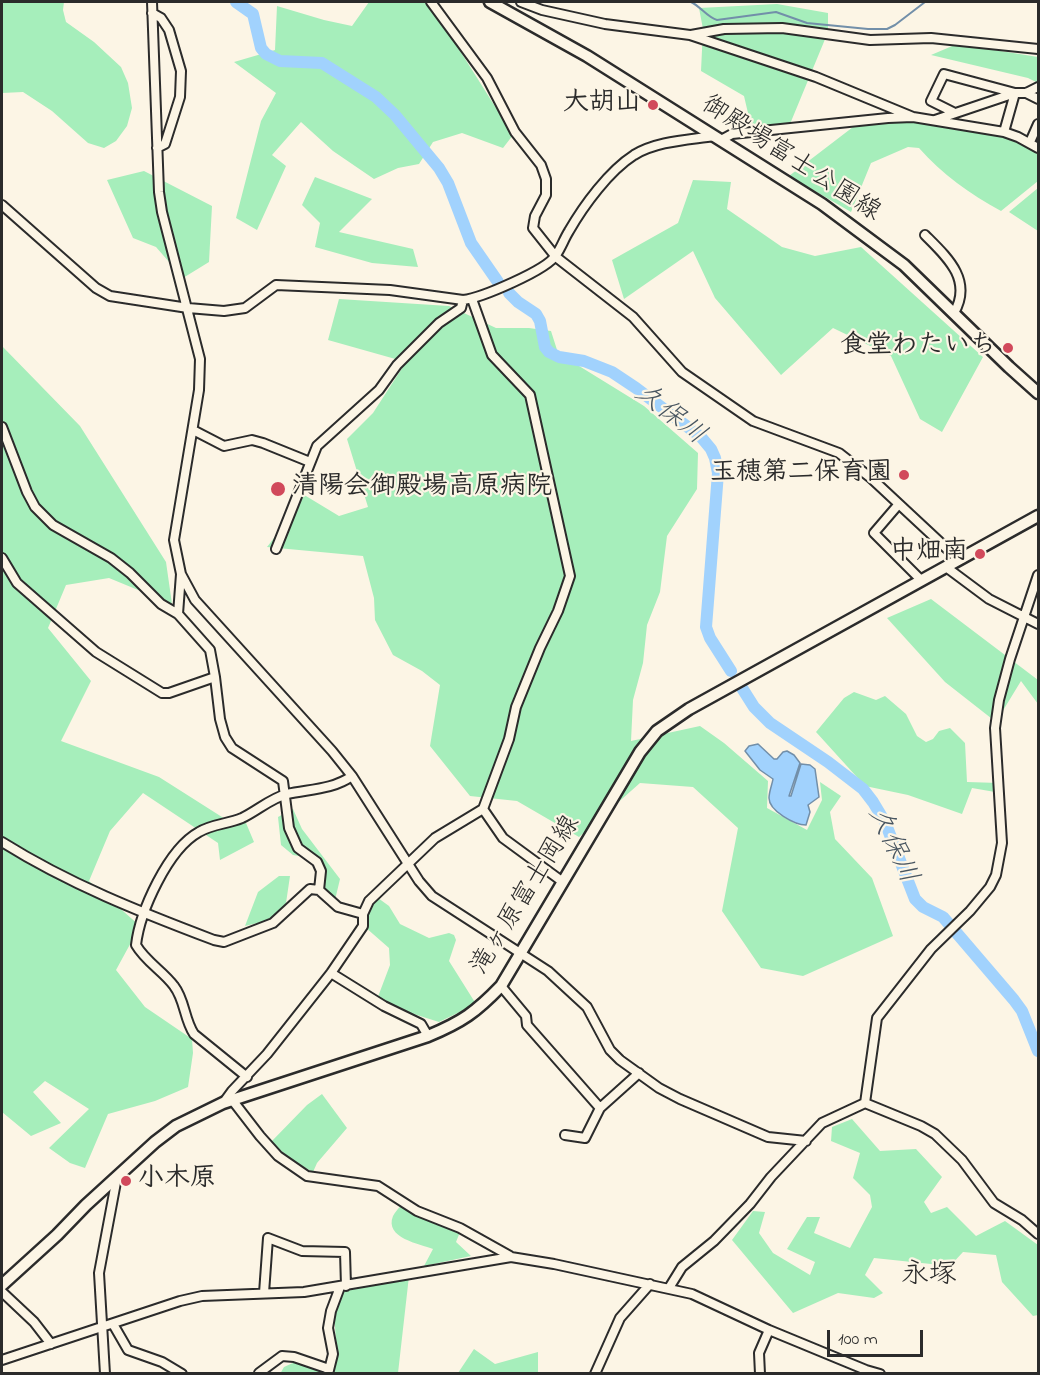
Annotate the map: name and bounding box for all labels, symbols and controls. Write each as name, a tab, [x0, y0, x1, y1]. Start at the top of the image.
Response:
place label: 大胡山	[563, 89, 641, 121]
street label: 御殿場富士公園線	[694, 90, 886, 230]
marker: 大胡山	[646, 98, 660, 112]
place label: 食堂わたいち	[840, 332, 996, 364]
marker: 食堂わたいち	[1001, 341, 1015, 355]
water label: 久保川	[627, 378, 711, 454]
place label: 玉穂第二保育園	[710, 459, 892, 491]
marker: 玉穂第二保育園	[897, 468, 911, 482]
place label: 清陽会御殿場高原病院	[292, 473, 552, 505]
marker: 清陽会御殿場高原病院	[269, 480, 287, 498]
place label: 中畑南	[890, 538, 968, 570]
marker: 中畑南	[973, 547, 987, 561]
water label: 久保川	[859, 802, 923, 890]
street label: 滝ヶ原富士岡線	[466, 811, 588, 981]
place label: 小木原	[138, 1165, 216, 1197]
marker: 小木原	[119, 1174, 133, 1188]
district label: 永塚	[901, 1260, 957, 1294]
scale bar	[830, 1318, 926, 1356]
text: 100 m	[838, 1327, 878, 1353]

